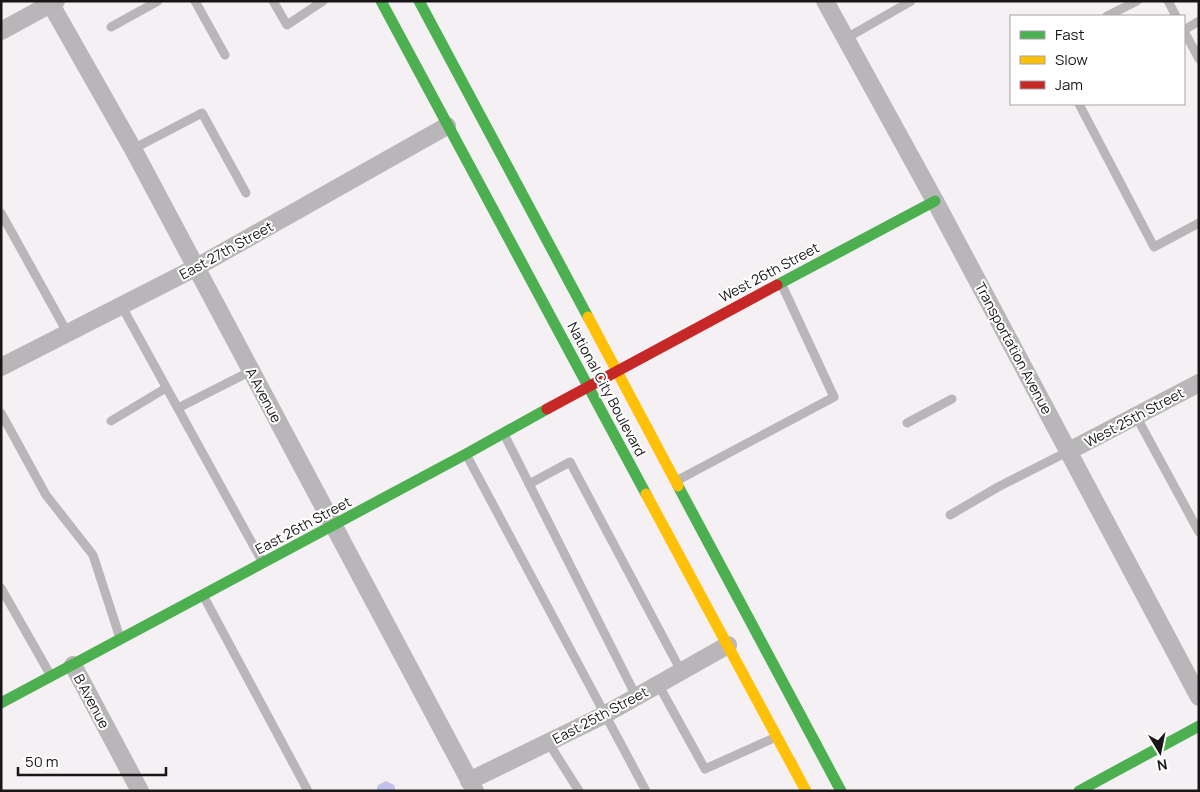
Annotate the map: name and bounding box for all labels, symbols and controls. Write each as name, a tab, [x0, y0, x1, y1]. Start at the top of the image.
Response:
legend	[1010, 15, 1185, 105]
text: Fast	[1055, 24, 1084, 45]
text: Slow	[1055, 49, 1088, 70]
text: Jam	[1055, 74, 1083, 95]
street label: East 27th Street	[176, 216, 277, 284]
street label: West 26th Street	[716, 237, 823, 306]
street label: Transportation Avenue	[971, 279, 1057, 417]
street label: National City Boulevard	[564, 319, 650, 459]
street label: A Avenue	[242, 364, 286, 426]
street label: West 25th Street	[1081, 383, 1187, 451]
street label: East 26th Street	[252, 492, 355, 558]
street label: B Avenue	[70, 670, 114, 732]
street label: East 25th Street	[549, 682, 651, 748]
north arrow	[1135, 727, 1185, 777]
scale bar	[18, 744, 165, 776]
text: 50 m	[25, 751, 59, 772]
text: N	[1156, 755, 1169, 776]

